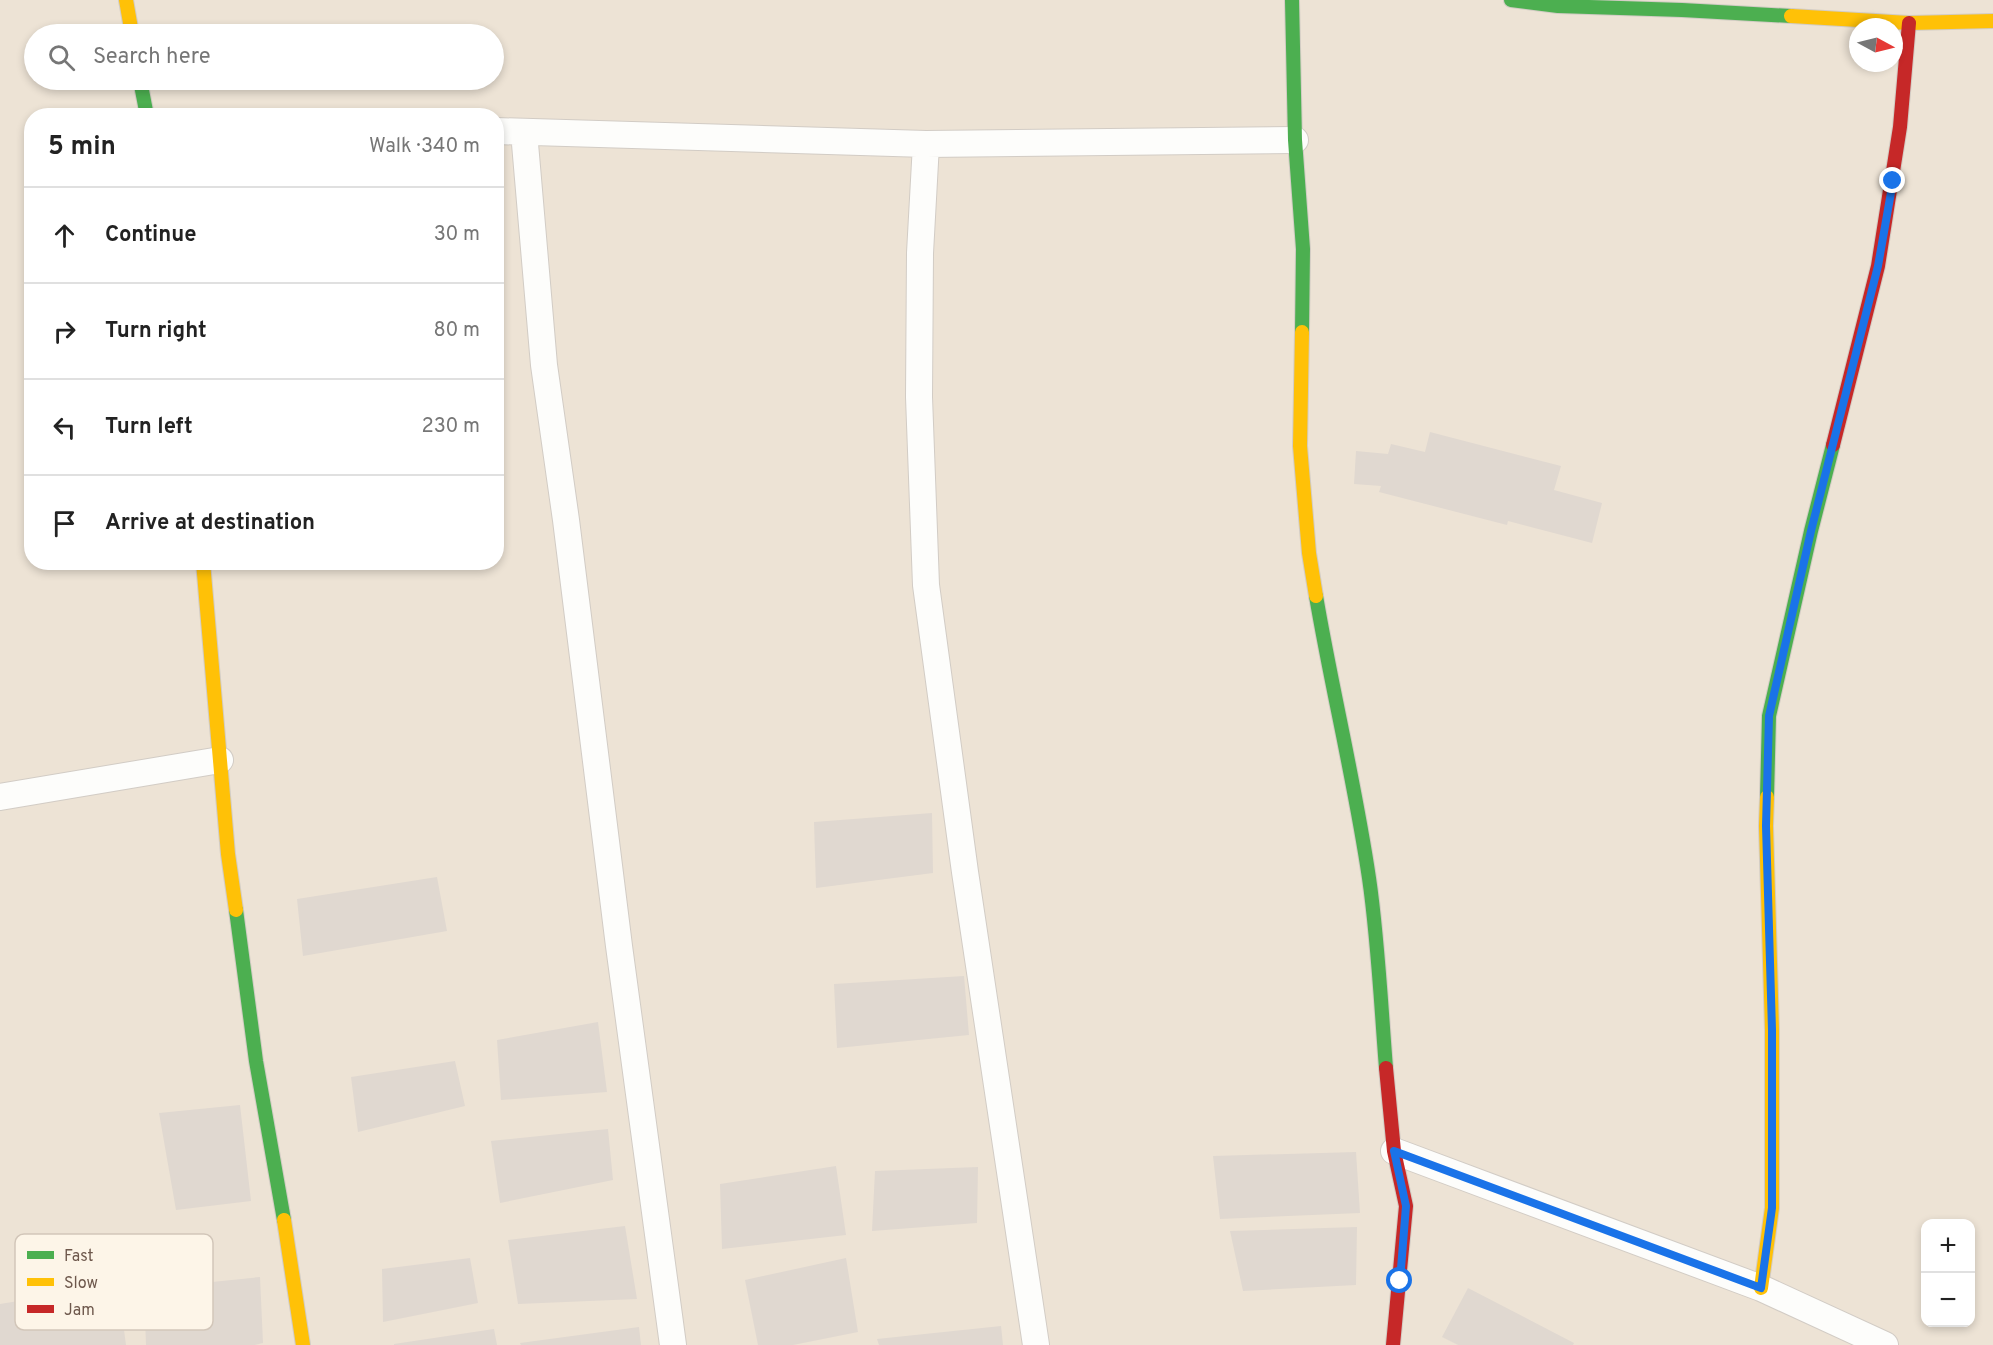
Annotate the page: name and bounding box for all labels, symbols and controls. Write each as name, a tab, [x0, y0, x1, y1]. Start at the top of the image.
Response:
north arrow	[1849, 18, 1903, 72]
search box	[24, 24, 504, 90]
icon: search	[45, 41, 78, 74]
text: Search here	[93, 44, 211, 71]
text: 5 min	[48, 131, 116, 164]
text: Walk · 340 m	[369, 134, 480, 160]
route end	[1879, 167, 1905, 193]
icon: ahead	[48, 219, 81, 252]
text: Continue	[105, 222, 196, 249]
text: 30 m	[434, 222, 480, 248]
icon: right	[48, 315, 81, 348]
text: Turn right	[105, 318, 207, 345]
text: 80 m	[434, 318, 480, 344]
icon: left	[48, 411, 81, 444]
text: Turn left	[105, 414, 193, 441]
text: 230 m	[421, 414, 480, 440]
icon: arrive	[48, 507, 81, 540]
text: Arrive at destination	[105, 510, 315, 537]
map controls	[1921, 1219, 1975, 1327]
button: +	[1921, 1219, 1975, 1273]
legend	[15, 1234, 213, 1330]
text: Fast	[64, 1247, 94, 1267]
route start	[1386, 1267, 1412, 1293]
button: −	[1921, 1273, 1975, 1327]
text: Slow	[64, 1274, 98, 1294]
text: Jam	[64, 1301, 95, 1321]

